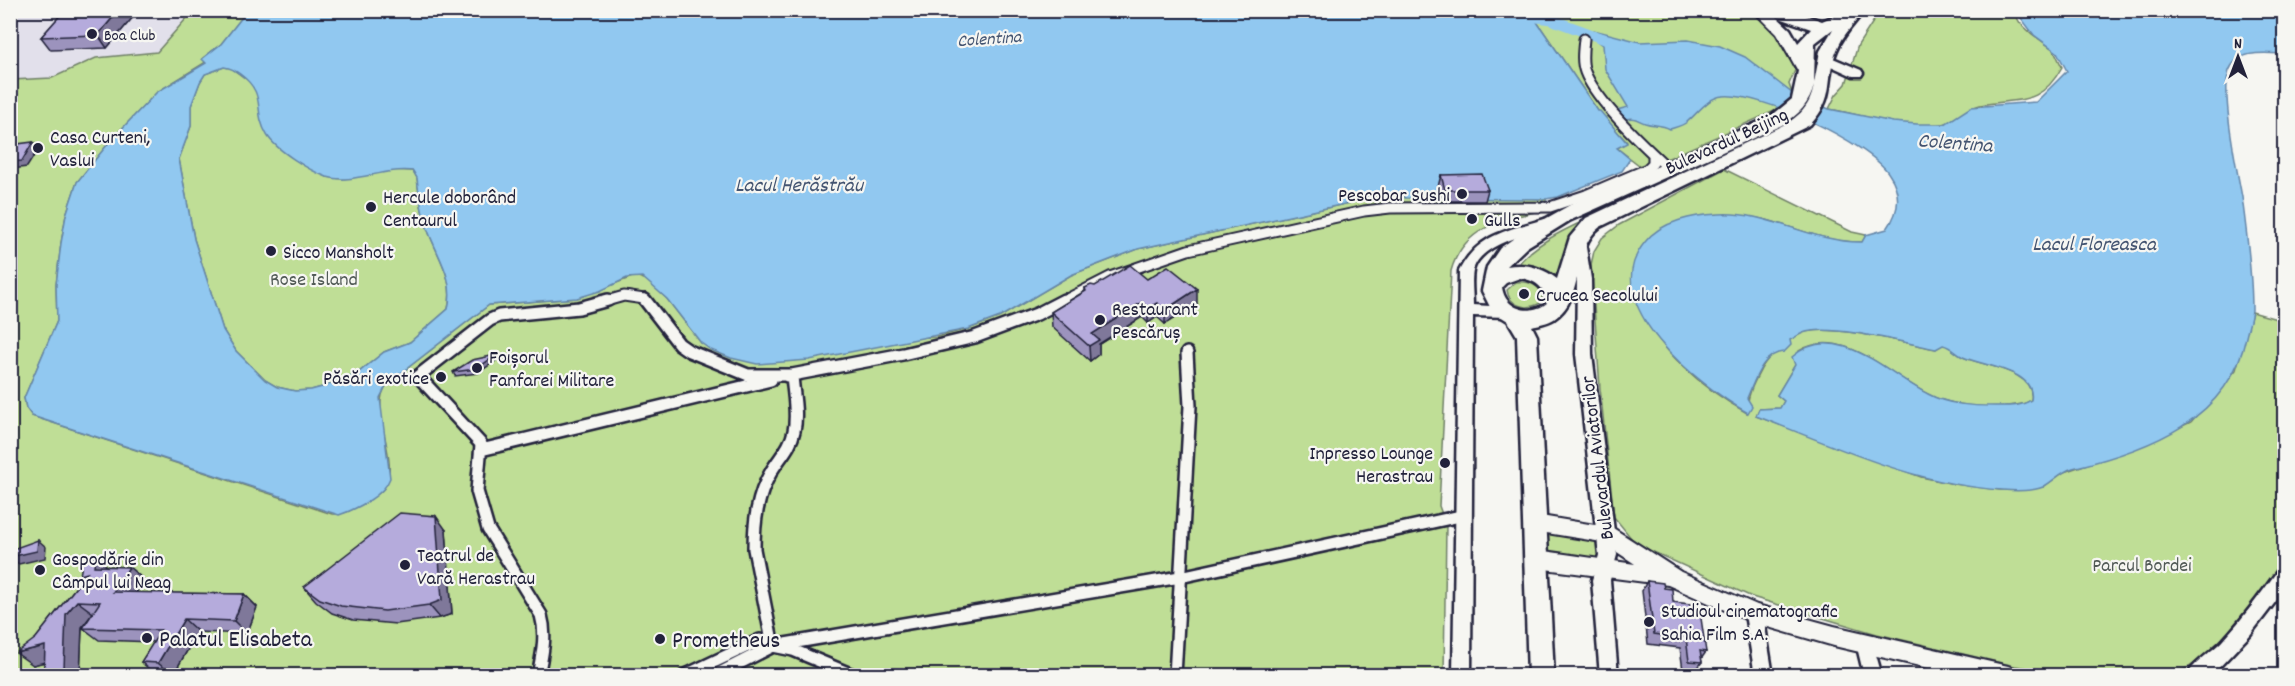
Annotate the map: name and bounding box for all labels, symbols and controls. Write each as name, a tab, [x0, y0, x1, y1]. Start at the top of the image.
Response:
place label: Boa Club	[104, 25, 155, 48]
water label: Colentina	[956, 26, 1024, 55]
marker: Boa Club	[85, 27, 99, 41]
north arrow	[2208, 27, 2268, 87]
text: N	[2234, 33, 2242, 56]
street label: Bulevardul Beijing	[1661, 102, 1793, 184]
place label: Casa Curteni, Vaslui	[50, 125, 150, 176]
water label: Colentina	[1916, 127, 1994, 163]
marker: Casa Curteni, Vaslui	[31, 141, 45, 155]
water label: Lacul Herăstrău	[735, 172, 865, 202]
place label: Pescobar Sushi	[1338, 183, 1450, 211]
place label: Hercule doborând Centaurul	[383, 185, 516, 236]
marker: Pescobar Sushi	[1455, 187, 1469, 201]
marker: Hercule doborând Centaurul	[364, 200, 378, 214]
place label: Gulls	[1484, 208, 1521, 236]
marker: Gulls	[1465, 212, 1479, 226]
water label: Lacul Floreasca	[2032, 231, 2157, 261]
place label: Sicco Mansholt	[283, 240, 394, 268]
marker: Sicco Mansholt	[264, 244, 278, 258]
park label: Rose Island	[270, 267, 358, 295]
place label: Crucea Secolului	[1536, 283, 1658, 311]
marker: Crucea Secolului	[1517, 287, 1531, 301]
place label: Restaurant Pescăruș	[1112, 297, 1198, 348]
marker: Restaurant Pescăruș	[1093, 313, 1107, 327]
place label: Foișorul Fanfarei Militare	[489, 345, 614, 396]
marker: Foișorul Fanfarei Militare	[470, 361, 484, 375]
place label: Păsări exotice	[323, 366, 429, 394]
marker: Păsări exotice	[434, 370, 448, 384]
street label: Bulevardul Aviatorilor	[1575, 374, 1623, 541]
place label: Inpresso Lounge Herastrau	[1309, 441, 1433, 492]
marker: Inpresso Lounge Herastrau	[1438, 456, 1452, 470]
place label: Teatrul de Vară Herastrau	[417, 543, 535, 594]
place label: Gospodărie din Câmpul lui Neag	[52, 547, 171, 598]
park label: Parcul Bordei	[2092, 553, 2192, 581]
marker: Teatrul de Vară Herastrau	[398, 558, 412, 572]
marker: Gospodărie din Câmpul lui Neag	[33, 563, 47, 577]
place label: Studioul cinematografic Sahia Film S.A.	[1661, 599, 1838, 650]
marker: Studioul cinematografic Sahia Film S.A.	[1642, 615, 1656, 629]
place label: Palatul Elisabeta	[159, 624, 313, 658]
place label: Prometheus	[672, 625, 780, 659]
marker: Palatul Elisabeta	[140, 631, 154, 645]
marker: Prometheus	[653, 632, 667, 646]

